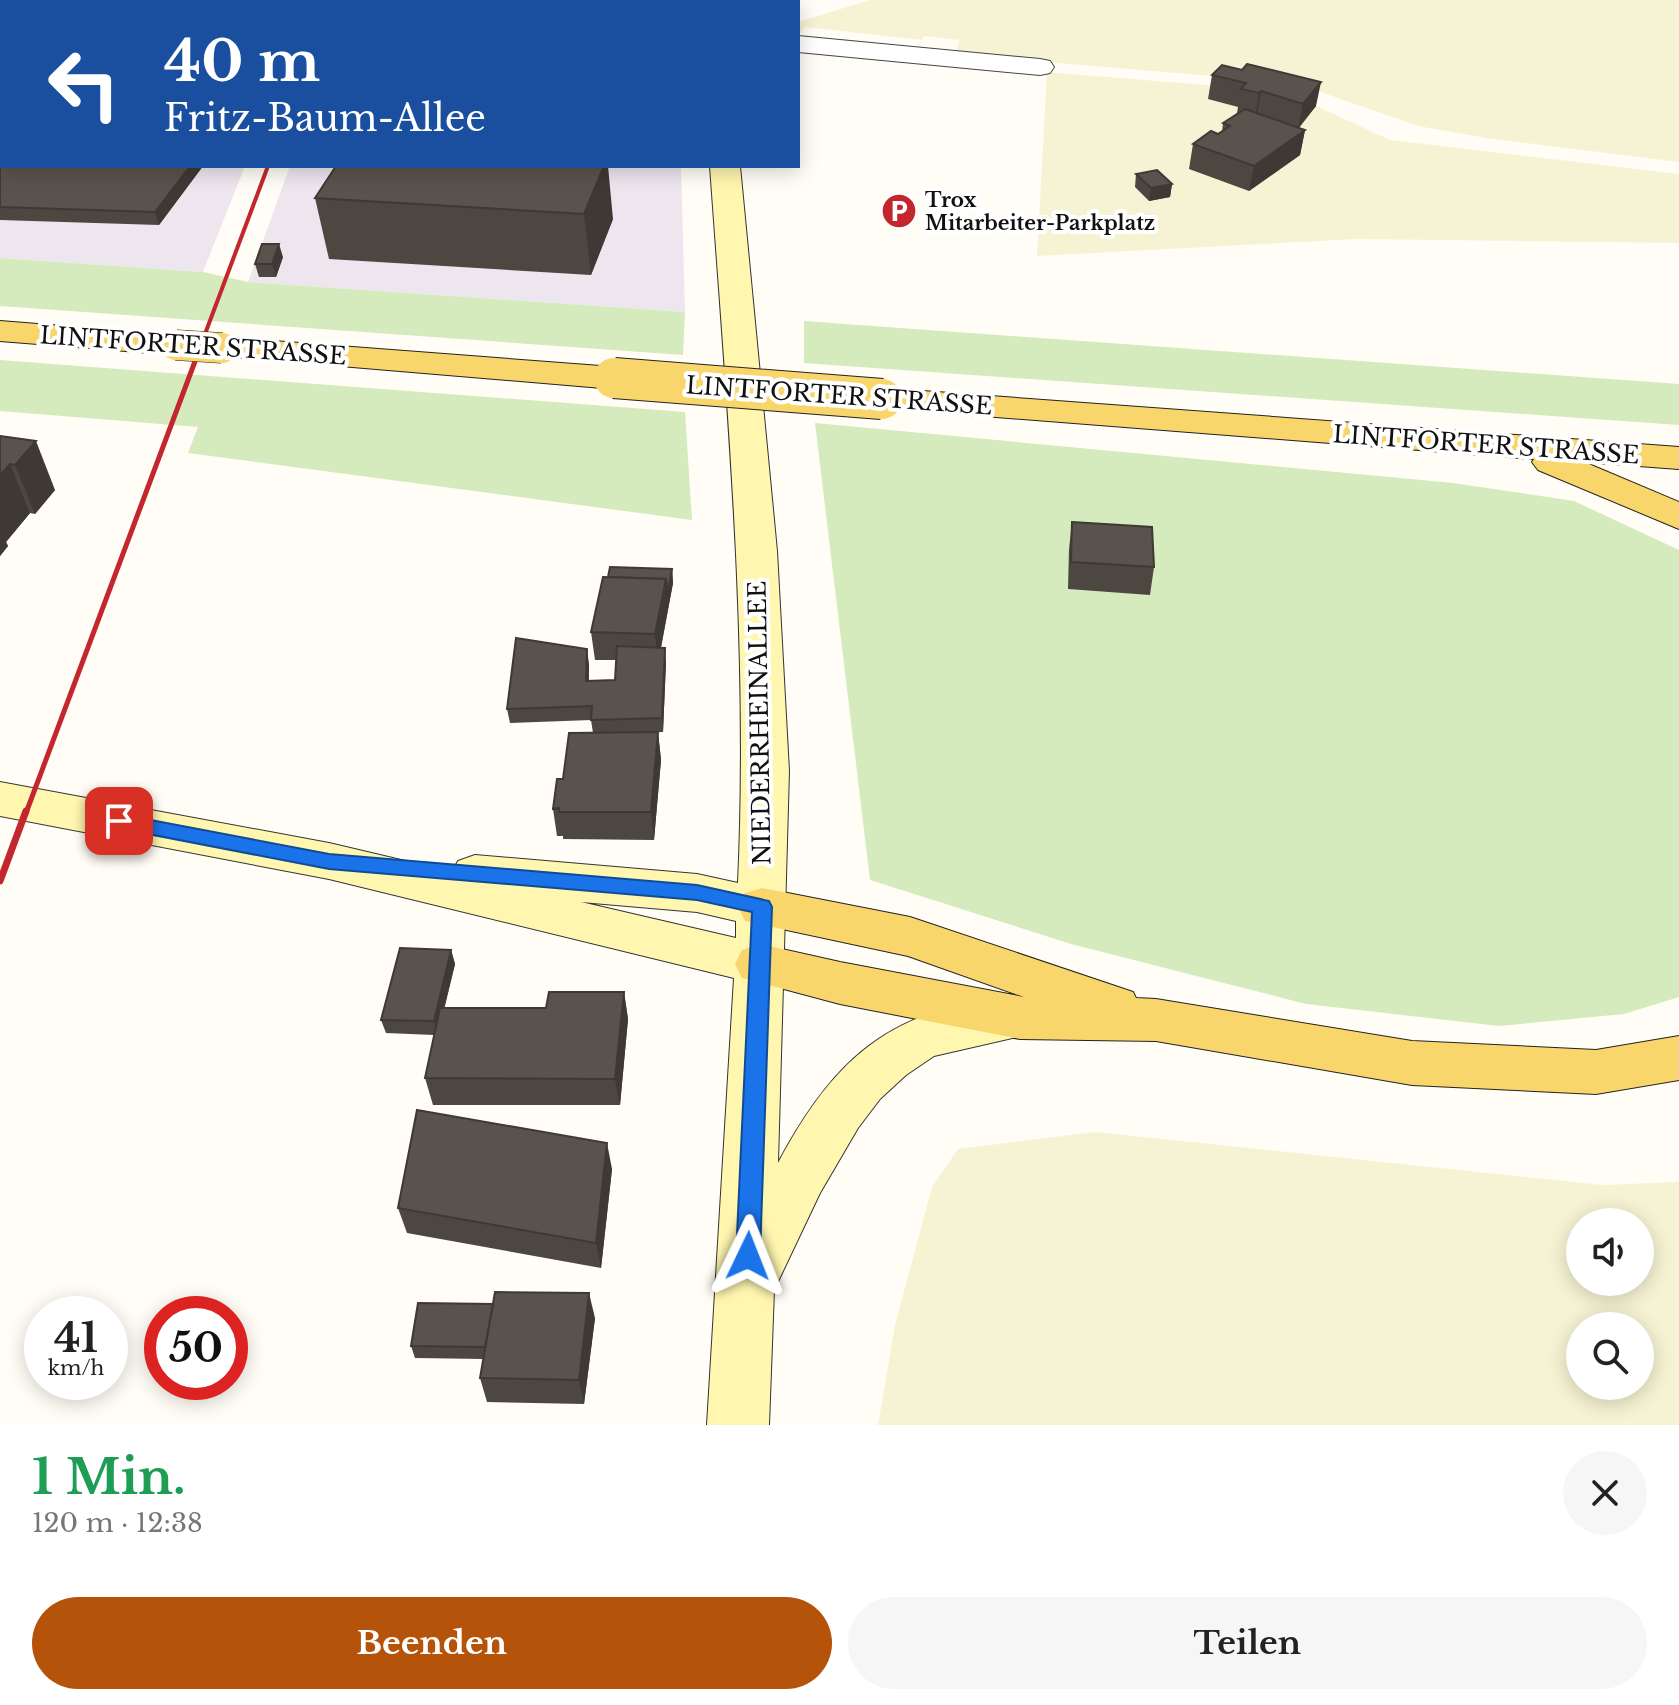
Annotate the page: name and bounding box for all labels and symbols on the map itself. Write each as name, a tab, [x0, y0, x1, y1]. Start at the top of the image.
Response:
place label: Trox Mitarbeiter-Parkplatz	[925, 188, 1155, 235]
parking icon: Trox Mitarbeiter-Parkplatz	[880, 192, 918, 230]
street label: LINTFORTER STRASSE	[39, 320, 347, 371]
street label: LINTFORTER STRASSE	[685, 370, 993, 421]
street label: LINTFORTER STRASSE	[1332, 419, 1640, 470]
street label: NIEDERRHEINALLEE	[743, 581, 776, 865]
pin	[85, 787, 153, 855]
position arrow	[706, 1214, 790, 1298]
speed limit sign: 50	[144, 1296, 248, 1400]

